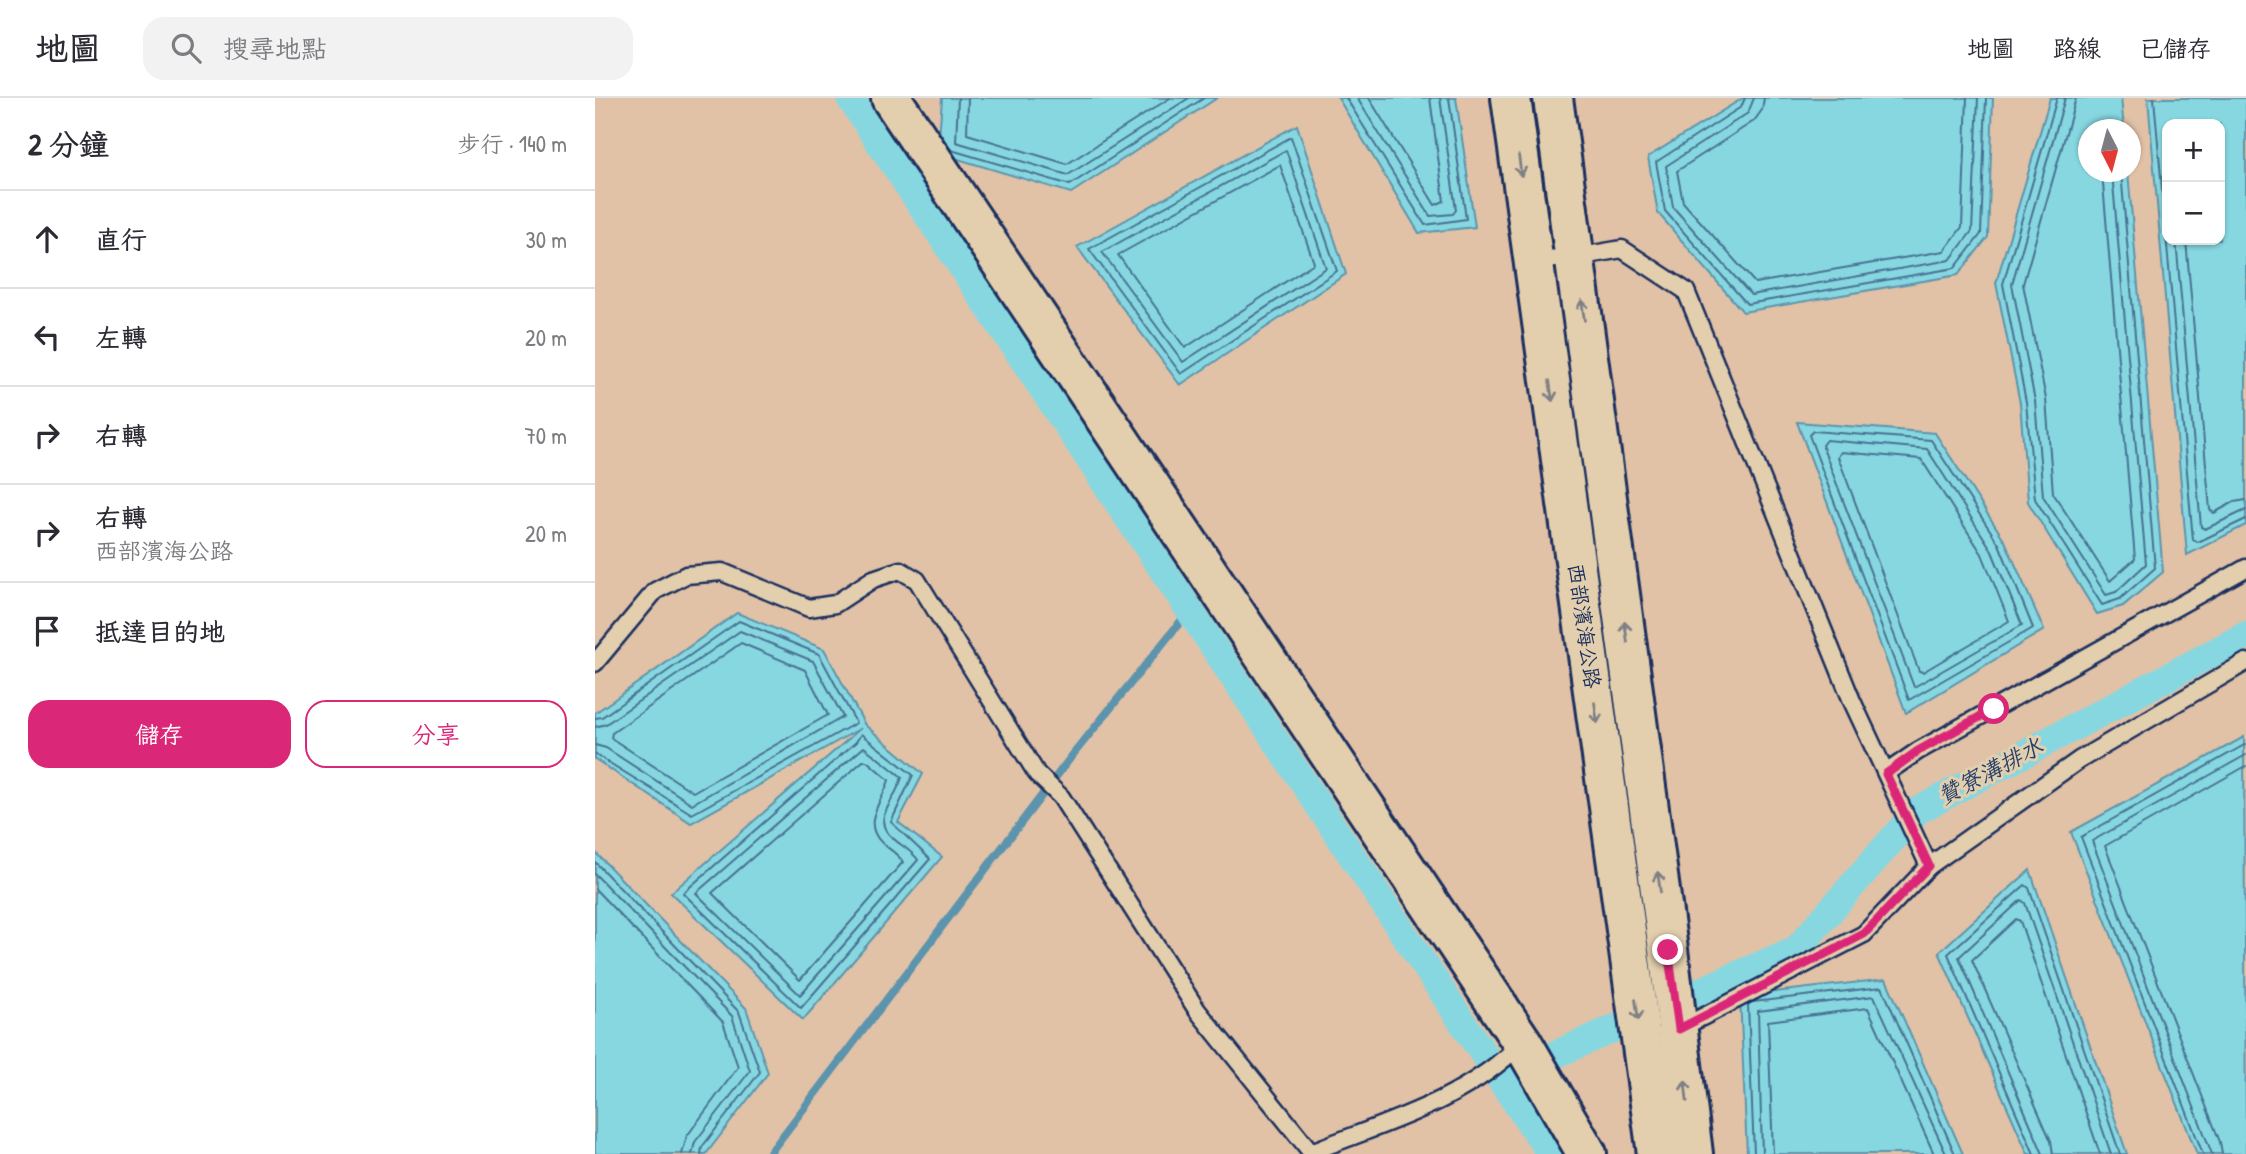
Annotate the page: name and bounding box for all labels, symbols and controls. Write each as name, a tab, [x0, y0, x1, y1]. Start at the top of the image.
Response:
search box	[143, 17, 633, 80]
text: 地圖	[35, 26, 101, 70]
icon: search	[167, 29, 205, 67]
text: 搜尋地點	[223, 31, 327, 66]
text: 地圖	[1967, 32, 2015, 64]
text: 路線	[2053, 32, 2101, 64]
text: 已儲存	[2139, 32, 2211, 64]
north arrow	[2078, 119, 2141, 182]
map controls	[2162, 119, 2225, 245]
button: +	[2162, 119, 2225, 182]
text: 2 分鐘	[28, 124, 109, 164]
text: 步行 · 140 m	[458, 128, 567, 159]
one-way arrow	[1514, 154, 1527, 176]
button: −	[2162, 182, 2225, 245]
icon: ahead	[28, 220, 66, 258]
text: 直行	[95, 222, 147, 257]
text: 30 m	[525, 224, 567, 255]
one-way arrow	[1576, 299, 1589, 321]
icon: left	[28, 318, 66, 356]
text: 左轉	[95, 320, 147, 355]
text: 20 m	[525, 322, 567, 353]
one-way arrow	[1545, 379, 1558, 402]
icon: right	[28, 416, 66, 454]
text: 右轉	[95, 418, 147, 453]
text: 70 m	[524, 420, 567, 451]
text: 右轉	[95, 500, 147, 535]
icon: right	[28, 514, 66, 552]
text: 20 m	[525, 518, 567, 549]
text: 西部濱海公路	[95, 535, 233, 566]
street label: 西部濱海公路	[1561, 562, 1608, 690]
icon: arrive	[28, 612, 66, 650]
text: 抵達目的地	[95, 614, 225, 649]
one-way arrow	[1619, 621, 1632, 644]
route start	[1978, 693, 2009, 724]
button: 儲存	[28, 700, 291, 768]
button: 分享	[305, 700, 567, 768]
one-way arrow	[1590, 701, 1603, 724]
water label: 贊寮溝排水	[1932, 729, 2049, 811]
one-way arrow	[1653, 871, 1666, 894]
route end	[1652, 934, 1683, 965]
one-way arrow	[1631, 998, 1644, 1021]
one-way arrow	[1679, 1081, 1692, 1103]

